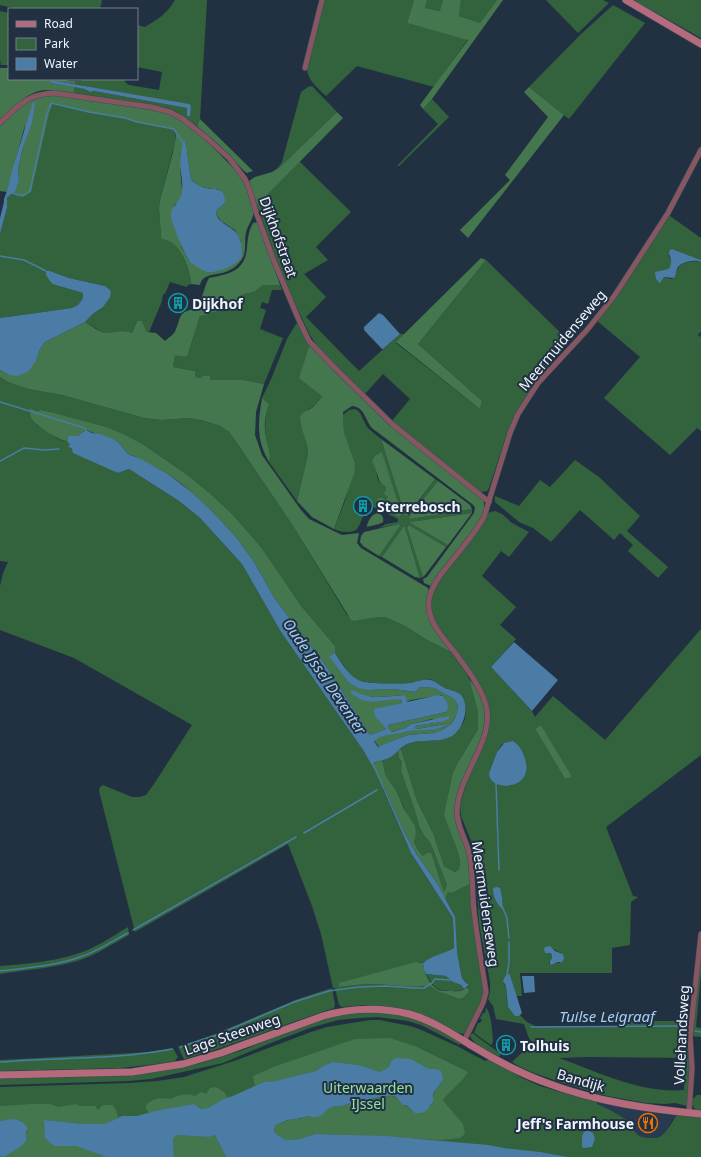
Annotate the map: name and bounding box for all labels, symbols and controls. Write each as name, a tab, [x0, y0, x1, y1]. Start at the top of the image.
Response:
legend	[8, 8, 138, 80]
text: Road	[44, 15, 73, 32]
text: Park	[44, 35, 70, 52]
text: Water	[44, 55, 78, 72]
street label: Dijkhofstraat	[256, 194, 302, 280]
street label: Meermuidenseweg	[514, 285, 610, 395]
building icon: Dijkhof	[167, 292, 189, 314]
place label: Dijkhof	[192, 294, 244, 313]
building icon: Sterrebosch	[352, 495, 374, 517]
place label: Sterrebosch	[377, 497, 461, 516]
water label: Oude IJssel Deventer	[279, 614, 372, 739]
street label: Meermuidenseweg	[468, 840, 504, 968]
street label: Vollehandsweg	[669, 985, 693, 1085]
water label: Tuilse Leigraaf	[559, 1006, 657, 1026]
street label: Lage Steenweg	[182, 1009, 282, 1059]
building icon: Tolhuis	[495, 1034, 517, 1056]
place label: Tolhuis	[520, 1036, 569, 1055]
street label: Bandijk	[555, 1064, 608, 1096]
park label: Uiterwaarden IJssel	[323, 1078, 413, 1113]
restaurant icon: Jeff's Farmhouse	[637, 1112, 659, 1134]
place label: Jeff's Farmhouse	[515, 1114, 634, 1133]

